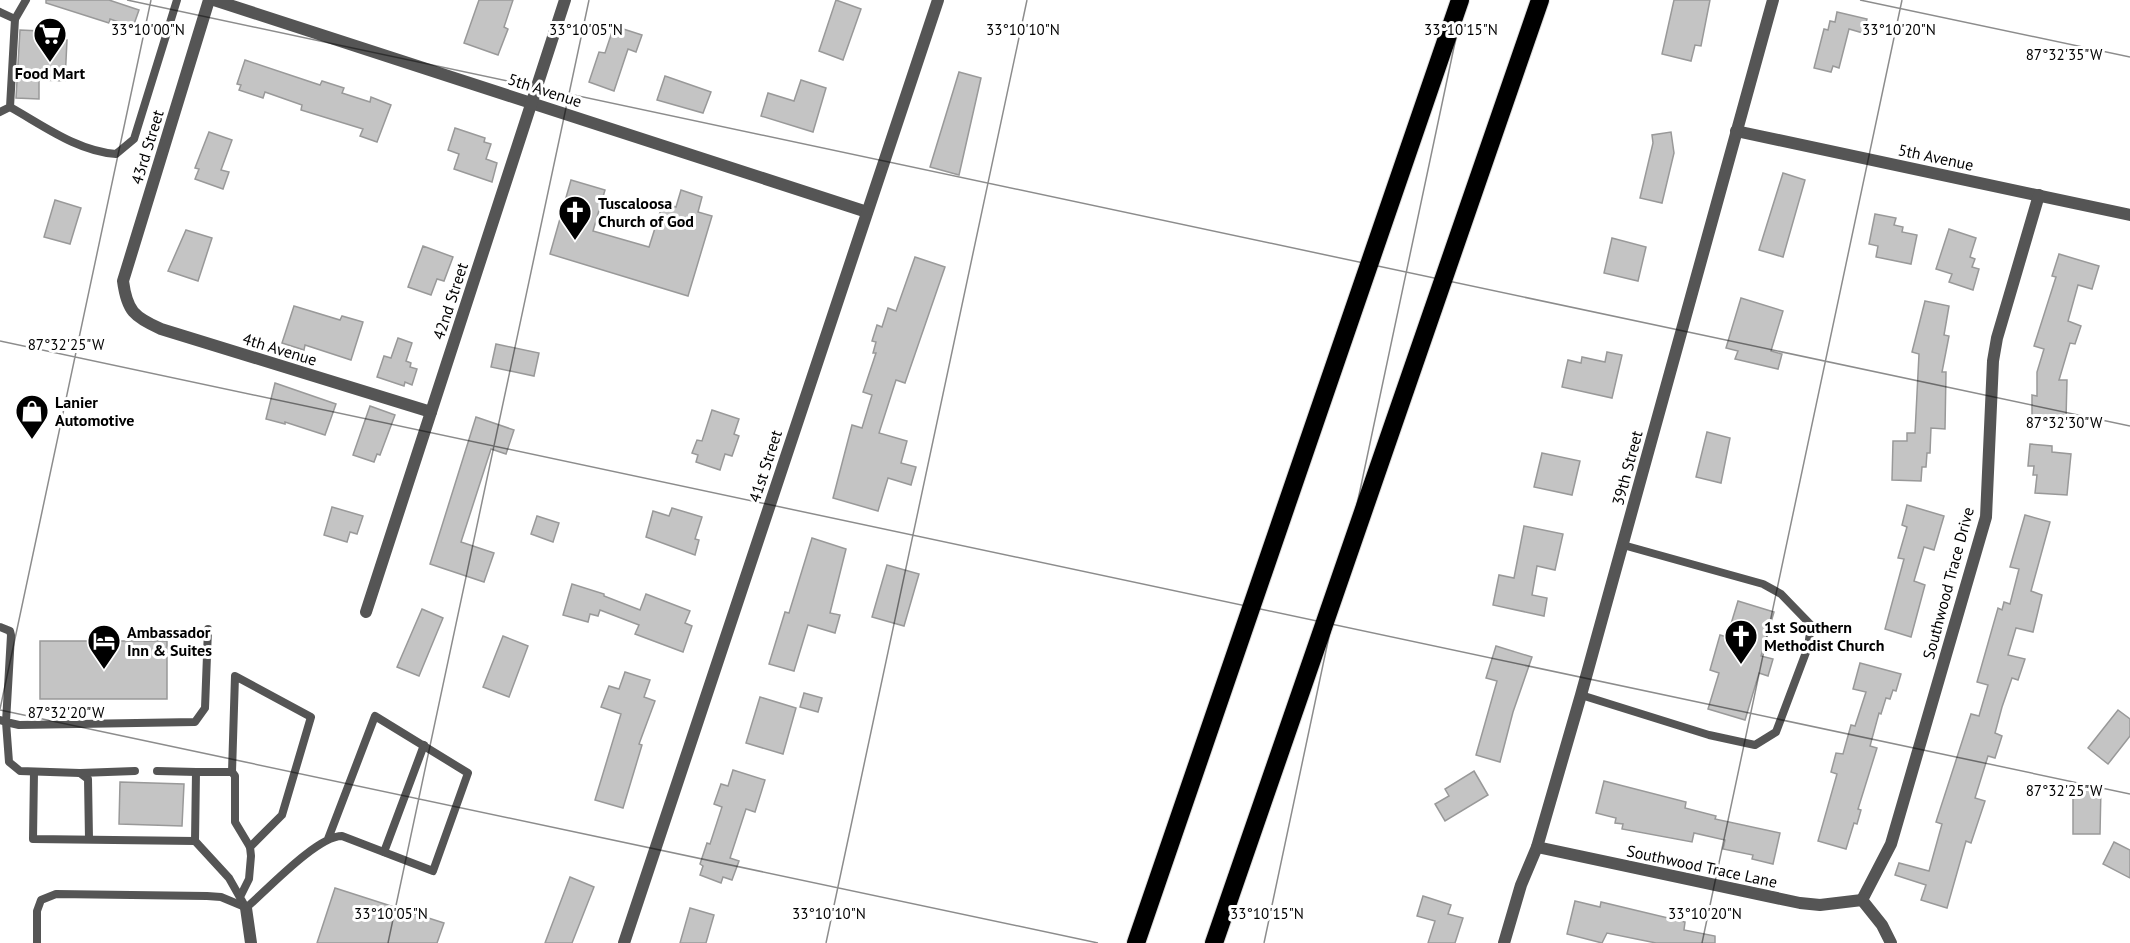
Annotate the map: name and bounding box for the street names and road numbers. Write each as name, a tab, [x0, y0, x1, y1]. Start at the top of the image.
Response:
street label: 5th Avenue	[505, 69, 585, 111]
street label: 43rd Street	[126, 107, 168, 187]
street label: 5th Avenue	[1896, 139, 1976, 175]
street label: 42nd Street	[428, 259, 472, 342]
street label: 4th Avenue	[240, 328, 320, 370]
street label: 41st Street	[744, 427, 786, 505]
street label: 39th Street	[1607, 428, 1647, 508]
street label: Southwood Trace Drive	[1918, 505, 1978, 661]
street label: Southwood Trace Lane	[1625, 840, 1779, 892]

